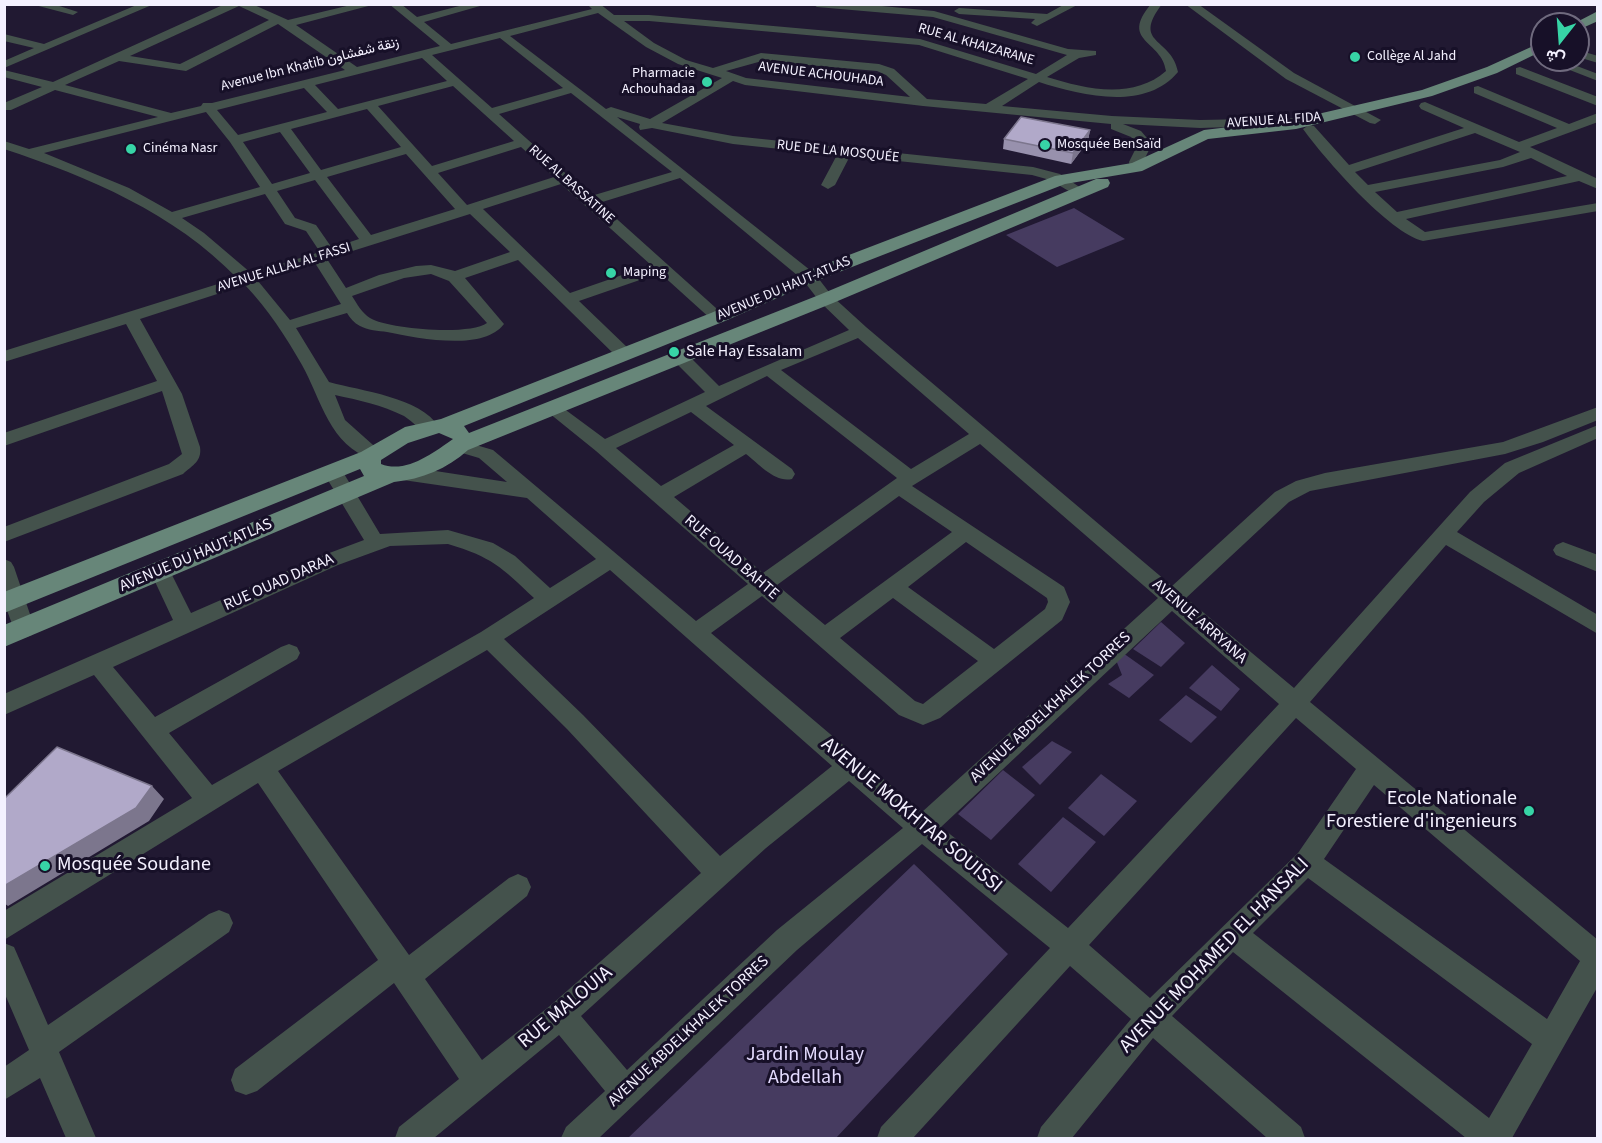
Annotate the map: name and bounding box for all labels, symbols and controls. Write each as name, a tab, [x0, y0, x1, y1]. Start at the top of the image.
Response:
north arrow	[1530, 12, 1590, 72]
street label: RUE AL KHAIZARANE	[916, 20, 1036, 70]
street label: Avenue Ibn Khatib زنقة شفشاون	[219, 35, 401, 95]
text: ش	[1543, 44, 1568, 71]
place label: Collège Al Jahd	[1367, 49, 1456, 65]
marker: Collège Al Jahd	[1348, 50, 1362, 64]
street label: AVENUE ACHOUHADA	[757, 59, 885, 91]
place label: Pharmacie Achouhadaa	[622, 66, 695, 98]
marker: Pharmacie Achouhadaa	[700, 75, 714, 89]
street label: AVENUE AL FIDA	[1226, 109, 1322, 133]
street label: RUE DE LA MOSQUÉE	[776, 137, 900, 167]
place label: Mosquée BenSaïd	[1057, 137, 1161, 153]
marker: Mosquée BenSaïd	[1038, 138, 1052, 152]
place label: Cinéma Nasr	[143, 141, 217, 157]
marker: Cinéma Nasr	[124, 142, 138, 156]
street label: RUE AL BASSATINE	[525, 142, 617, 228]
street label: AVENUE ALLAL AL FASSI	[215, 240, 353, 296]
street label: AVENUE DU HAUT-ATLAS	[715, 253, 853, 325]
place label: Maping	[623, 265, 666, 281]
marker: Maping	[604, 266, 618, 280]
place label: Sale Hay Essalam	[686, 342, 802, 362]
marker: Sale Hay Essalam	[667, 345, 681, 359]
street label: RUE OUAD BAHTE	[680, 512, 782, 604]
street label: AVENUE DU HAUT-ATLAS	[117, 515, 275, 597]
street label: RUE OUAD DARAA	[221, 550, 337, 616]
street label: AVENUE ARRYANA	[1148, 576, 1250, 668]
street label: AVENUE ABDELKHALEK TORRES	[967, 628, 1135, 788]
street label: AVENUE MOKHTAR SOUISSI	[816, 733, 1006, 899]
place label: Ecole Nationale Forestiere d'ingenieurs	[1326, 788, 1517, 835]
marker: Ecole Nationale Forestiere d'ingenieurs	[1522, 804, 1536, 818]
street label: AVENUE MOHAMED EL HANSALI	[1115, 853, 1315, 1059]
place label: Mosquée Soudane	[57, 854, 211, 878]
marker: Mosquée Soudane	[38, 859, 52, 873]
street label: AVENUE ABDELKHALEK TORRES	[605, 952, 773, 1112]
street label: RUE MALOUIA	[514, 962, 618, 1054]
park label: Jardin Moulay Abdellah	[746, 1044, 864, 1091]

